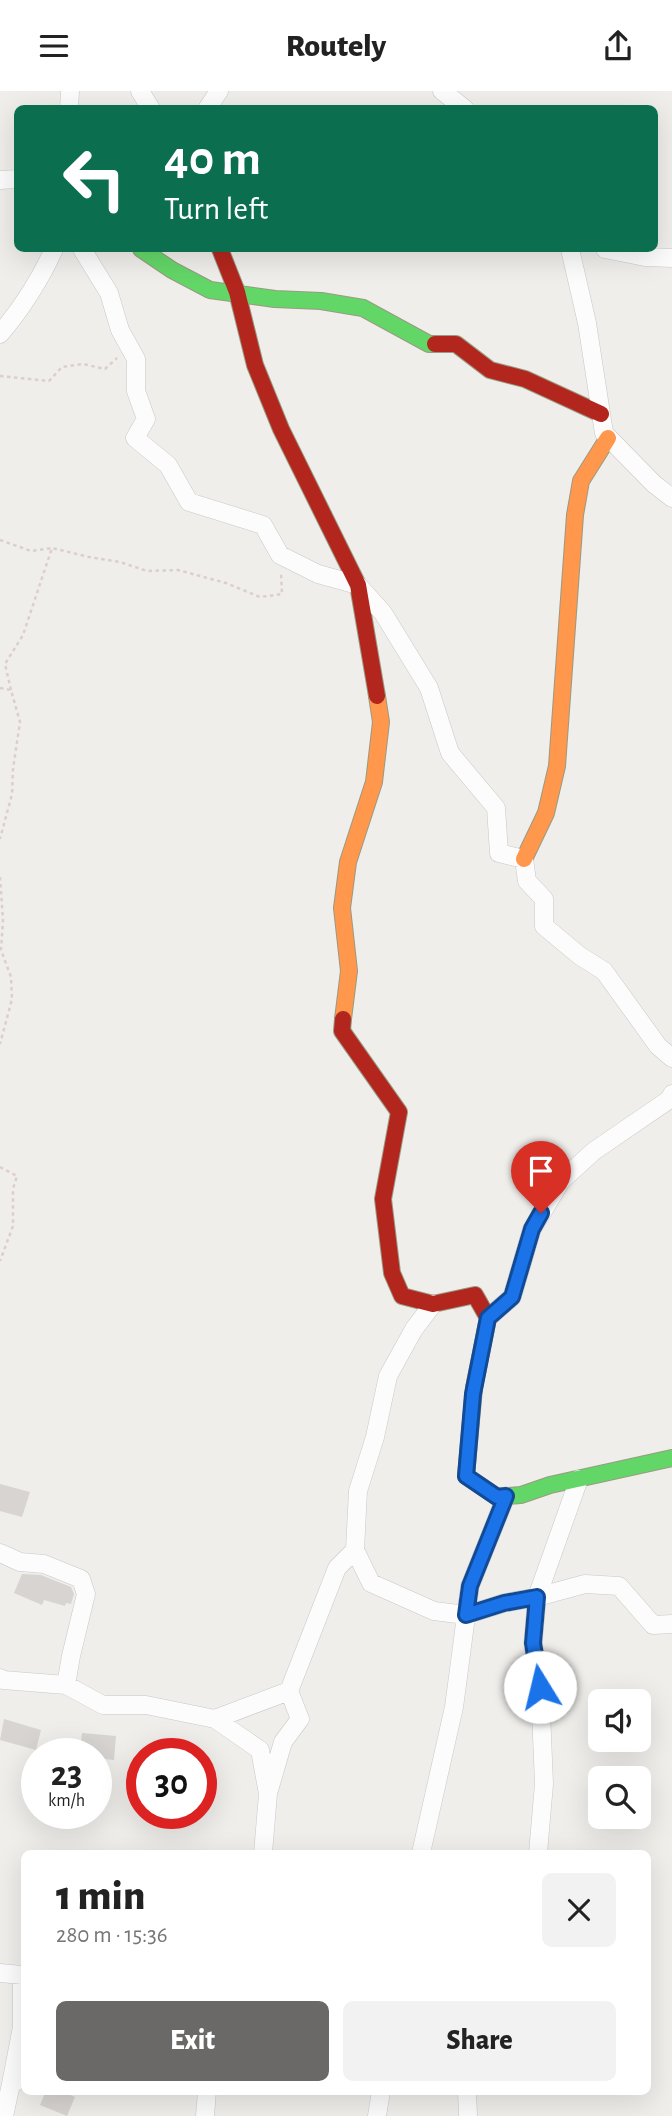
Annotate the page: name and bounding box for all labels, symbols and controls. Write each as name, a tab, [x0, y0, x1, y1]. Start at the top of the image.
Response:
icon: menu	[35, 27, 73, 65]
icon: share	[599, 27, 637, 65]
text: Routely	[286, 30, 386, 62]
icon: left	[49, 133, 140, 224]
text: 40 m	[164, 135, 261, 184]
text: Turn left	[164, 193, 268, 225]
pin	[511, 1141, 571, 1213]
icon: arrive	[522, 1152, 560, 1190]
position arrow	[503, 1650, 577, 1724]
map controls	[588, 1689, 651, 1829]
button: sound	[588, 1689, 651, 1752]
speed limit sign: 30	[126, 1738, 217, 1829]
text: 23	[51, 1757, 82, 1792]
button: search	[588, 1766, 651, 1829]
text: km/h	[48, 1792, 85, 1810]
button: close	[542, 1873, 616, 1947]
text: 1 min	[56, 1875, 145, 1917]
text: 280 m · 15:36	[56, 1924, 168, 1947]
button: Exit	[56, 2001, 329, 2081]
button: Share	[343, 2001, 616, 2081]

